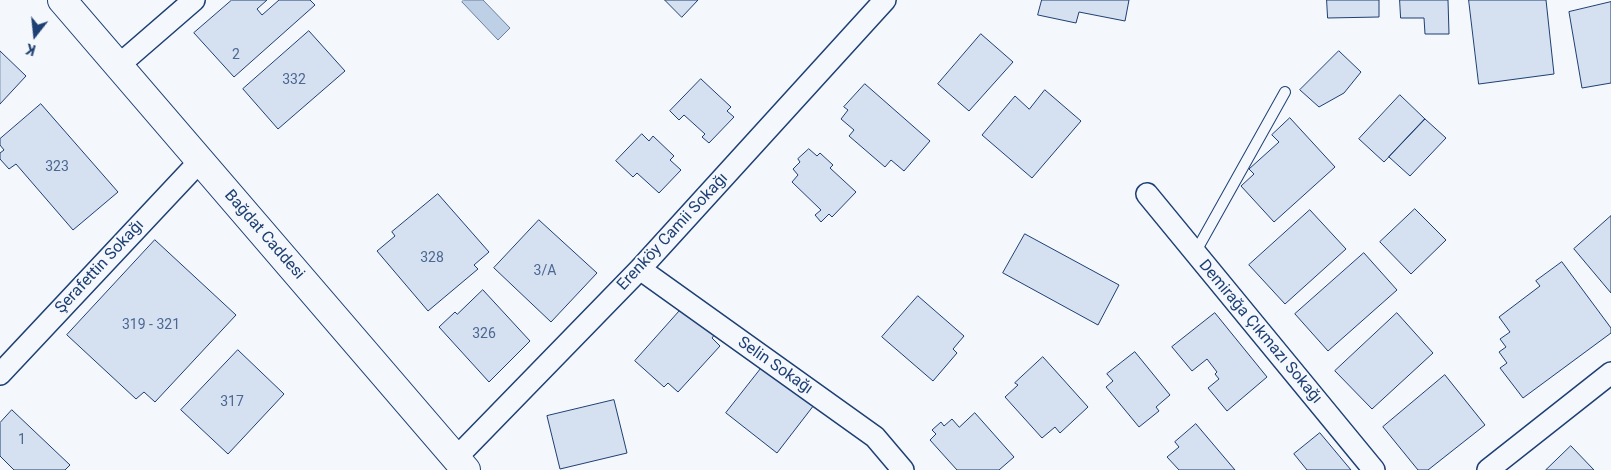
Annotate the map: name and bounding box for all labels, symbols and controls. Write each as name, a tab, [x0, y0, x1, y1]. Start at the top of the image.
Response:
north arrow	[10, 10, 60, 60]
text: K	[24, 41, 37, 58]
house number: 2	[232, 47, 240, 63]
house number: 332	[282, 72, 306, 88]
house number: 323	[45, 159, 69, 175]
street label: Erenköy Camii Sokağı	[614, 169, 732, 295]
street label: Bağdat Caddesi	[220, 186, 308, 284]
street label: Şerafettin Sokağı	[52, 216, 148, 318]
house number: 328	[420, 250, 444, 266]
street label: Demirağa Çıkmazı Sokağı	[1194, 256, 1326, 408]
house number: 3/A	[534, 263, 556, 279]
house number: 319 - 321	[122, 317, 180, 333]
house number: 326	[472, 326, 496, 342]
street label: Selin Sokağı	[734, 333, 816, 399]
house number: 317	[220, 394, 244, 410]
house number: 1	[18, 432, 26, 448]

